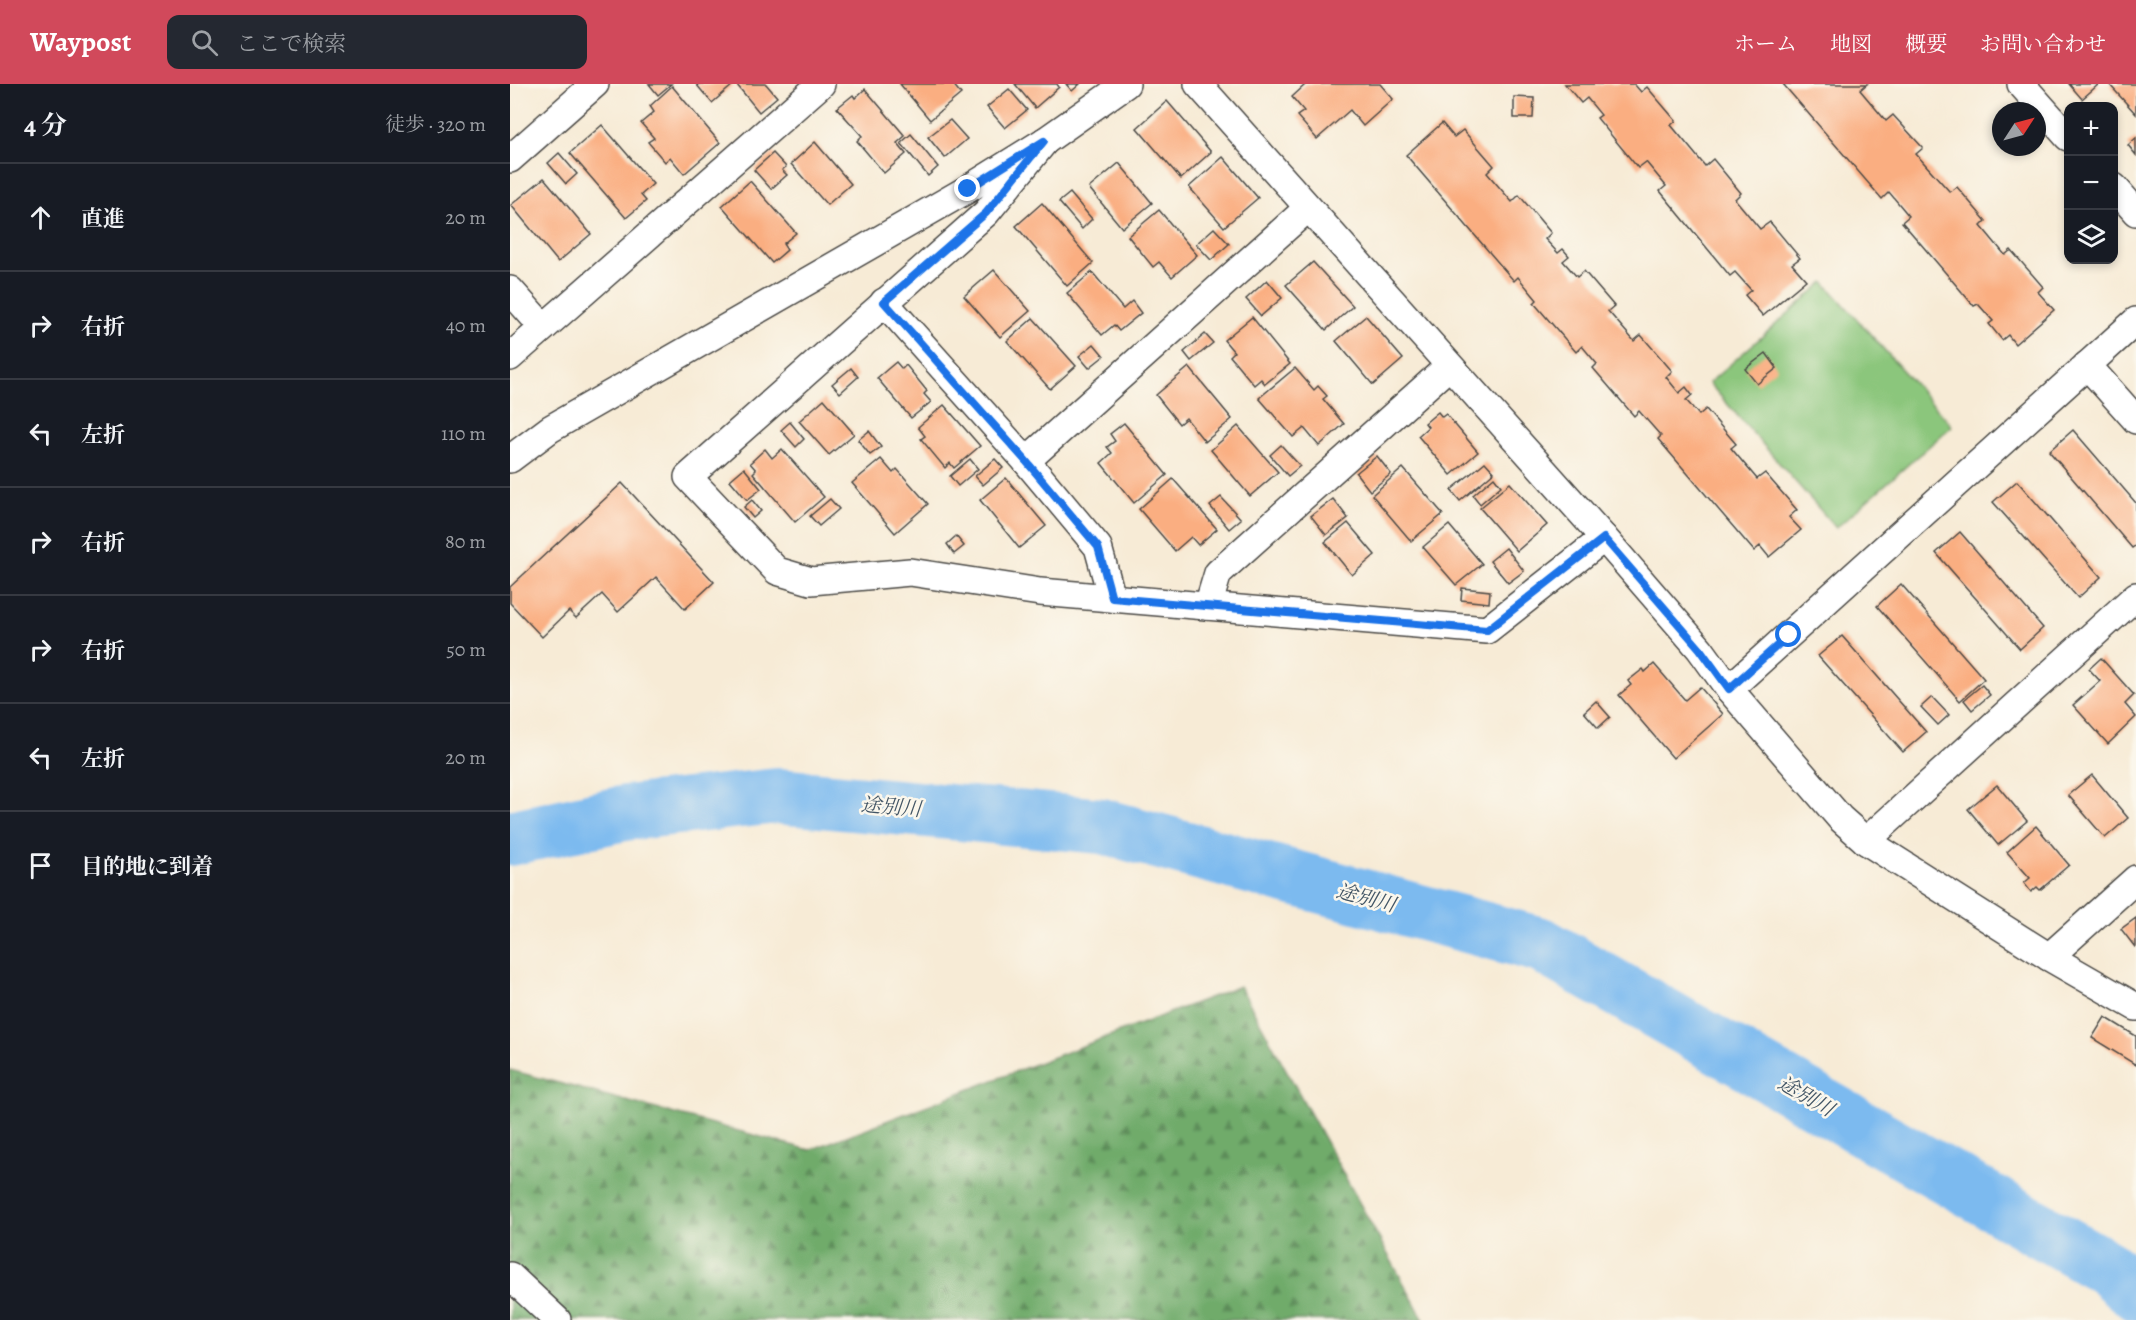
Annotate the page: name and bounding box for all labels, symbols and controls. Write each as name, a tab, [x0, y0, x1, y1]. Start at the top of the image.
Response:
search box	[167, 15, 587, 69]
text: Waypost	[30, 23, 131, 61]
icon: search	[188, 26, 221, 59]
text: ここで検索	[236, 29, 346, 59]
text: ホーム	[1734, 30, 1797, 58]
text: 地図	[1830, 30, 1872, 58]
text: 概要	[1905, 30, 1947, 58]
text: お問い合わせ	[1980, 30, 2106, 58]
north arrow	[1992, 102, 2046, 156]
map controls	[2064, 102, 2118, 264]
button: +	[2064, 102, 2118, 156]
text: 4 分	[24, 108, 67, 143]
text: 徒歩 · 320 m	[385, 111, 486, 138]
button: −	[2064, 156, 2118, 210]
route end	[954, 175, 980, 201]
icon: ahead	[24, 201, 57, 234]
text: 直進	[81, 204, 125, 234]
text: 20 m	[445, 204, 486, 231]
button: layers	[2064, 210, 2118, 264]
icon: right	[24, 309, 57, 342]
text: 右折	[81, 312, 125, 342]
text: 40 m	[446, 312, 486, 339]
icon: left	[24, 417, 57, 450]
text: 左折	[81, 420, 125, 450]
text: 110 m	[441, 420, 486, 447]
icon: right	[24, 525, 57, 558]
text: 右折	[81, 528, 125, 558]
text: 80 m	[445, 528, 486, 555]
route start	[1775, 621, 1801, 647]
icon: right	[24, 633, 57, 666]
text: 右折	[81, 636, 125, 666]
text: 50 m	[446, 636, 486, 663]
icon: left	[24, 741, 57, 774]
text: 左折	[81, 744, 125, 774]
text: 20 m	[445, 744, 486, 771]
water label: 途別川	[860, 791, 924, 823]
icon: arrive	[24, 849, 57, 882]
text: 目的地に到着	[81, 852, 213, 882]
water label: 途別川	[1334, 877, 1400, 919]
water label: 途別川	[1773, 1069, 1840, 1124]

